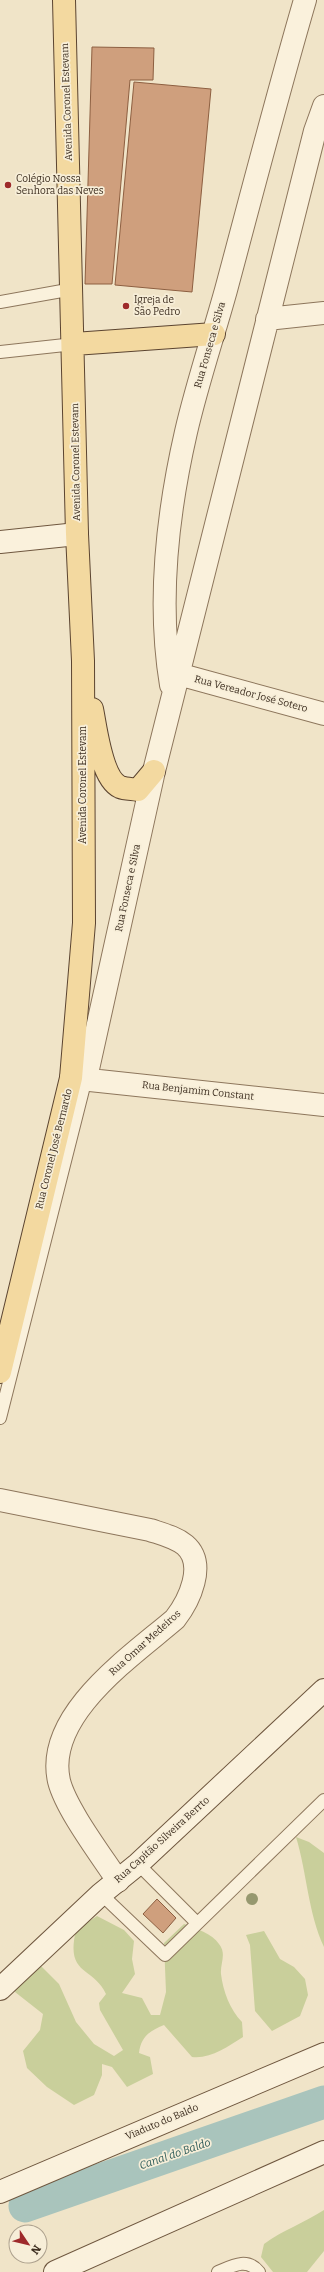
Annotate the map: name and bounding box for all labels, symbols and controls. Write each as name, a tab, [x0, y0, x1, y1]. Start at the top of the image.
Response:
street label: Avenida Coronel Estevam	[59, 42, 75, 161]
place label: Colégio Nossa Senhora das Neves	[16, 173, 104, 197]
marker: Colégio Nossa Senhora das Neves	[3, 180, 13, 190]
place label: Igreja de São Pedro	[134, 294, 180, 318]
street label: Rua Fonseca e Silva	[192, 300, 228, 390]
marker: Igreja de São Pedro	[121, 301, 131, 311]
street label: Avenida Coronel Estevam	[69, 402, 83, 521]
street label: Rua Vereador José Sotero	[193, 673, 309, 715]
street label: Avenida Coronel Estevam	[77, 726, 89, 844]
street label: Rua Fonseca e Silva	[113, 843, 143, 933]
street label: Rua Benjamim Constant	[141, 1079, 255, 1103]
street label: Rua Coronel José Bernardo	[33, 1087, 75, 1210]
street label: Rua Omar Medeiros	[107, 1608, 183, 1678]
street label: Rua Capitão Silveira Berrto	[112, 1794, 212, 1886]
street label: Viaduto do Baldo	[124, 2101, 201, 2143]
water label: Canal do Baldo	[138, 2136, 212, 2172]
north arrow	[8, 2224, 48, 2264]
text: N	[28, 2242, 44, 2257]

